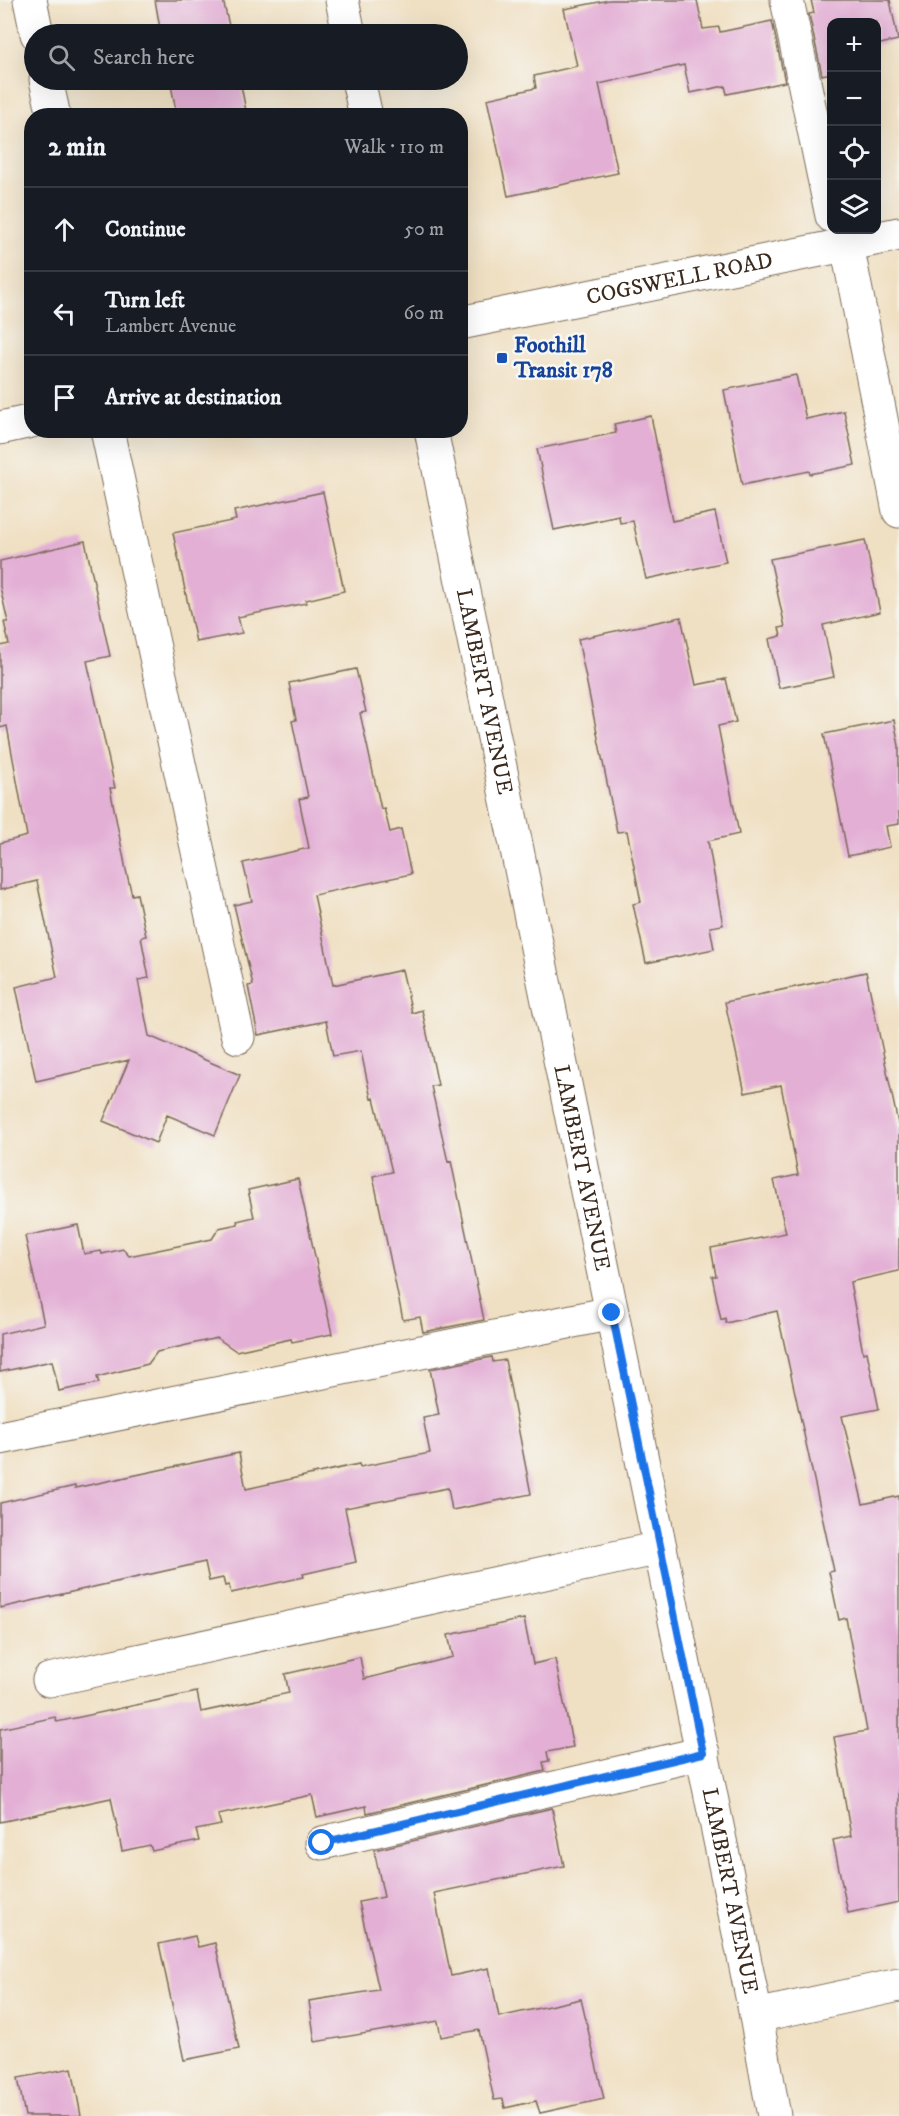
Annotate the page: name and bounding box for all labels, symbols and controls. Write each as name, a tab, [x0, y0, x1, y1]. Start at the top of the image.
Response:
map controls	[827, 18, 881, 234]
button: +	[827, 18, 881, 72]
search box	[24, 24, 468, 90]
icon: search	[45, 41, 78, 74]
text: Search here	[93, 44, 195, 71]
button: −	[827, 72, 881, 126]
button: locate	[827, 126, 881, 180]
text: 2 min	[48, 131, 106, 164]
text: Walk · 110 m	[344, 135, 444, 160]
button: layers	[827, 180, 881, 234]
icon: ahead	[48, 213, 81, 246]
text: Continue	[105, 216, 186, 243]
text: 50 m	[404, 217, 444, 242]
street label: COGSWELL ROAD	[584, 246, 775, 311]
text: Turn left	[105, 287, 185, 314]
icon: left	[48, 297, 81, 330]
text: 60 m	[404, 301, 444, 326]
text: Lambert Avenue	[105, 314, 236, 339]
place label: Foothill Transit 178	[513, 332, 613, 384]
marker: Foothill Transit 178	[495, 351, 509, 365]
icon: arrive	[48, 381, 81, 414]
text: Arrive at destination	[105, 384, 282, 411]
street label: LAMBERT AVENUE	[450, 586, 519, 797]
street label: LAMBERT AVENUE	[548, 1062, 616, 1273]
route end	[598, 1299, 624, 1325]
street label: LAMBERT AVENUE	[696, 1785, 765, 1996]
route start	[308, 1829, 334, 1855]

